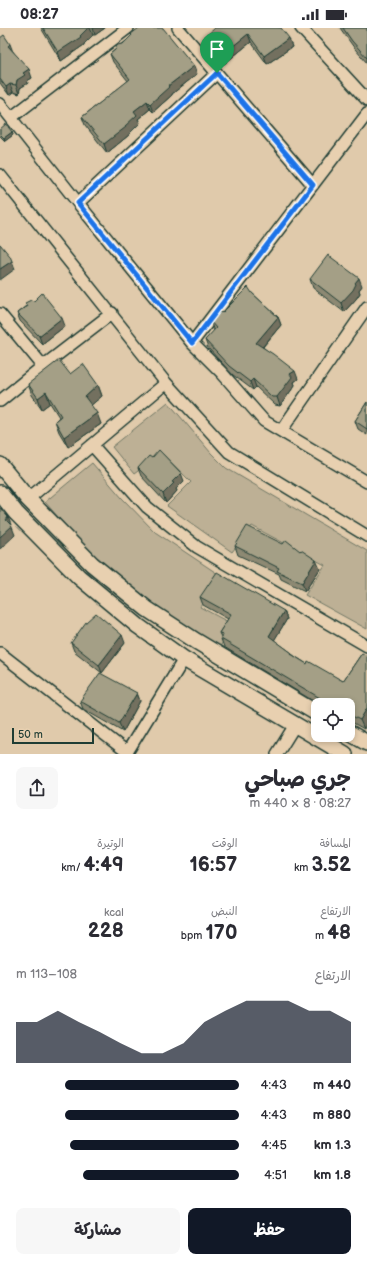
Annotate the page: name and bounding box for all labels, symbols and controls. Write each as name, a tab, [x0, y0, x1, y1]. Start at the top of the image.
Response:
text: 08:27	[20, 5, 59, 24]
pin	[200, 32, 234, 73]
icon: arrive	[206, 38, 228, 60]
map controls	[311, 698, 355, 742]
button: locate	[311, 698, 355, 742]
scale bar	[12, 726, 94, 745]
text: 50 m	[18, 728, 43, 741]
text: جري صباحي	[245, 766, 351, 793]
button: share	[16, 767, 58, 809]
text: 08:27 · 8 × 440 m	[250, 795, 351, 811]
text: الوتيرة	[97, 837, 124, 850]
text: الوقت	[212, 837, 237, 850]
text: المسافة	[320, 837, 351, 850]
text: 4:49	[84, 853, 124, 877]
text: 16:57	[189, 853, 237, 877]
text: 3.52	[311, 853, 351, 877]
text: /km	[61, 861, 84, 874]
text: km	[294, 861, 311, 874]
text: النبض	[211, 905, 237, 918]
text: الارتفاع	[320, 905, 351, 918]
text: kcal	[104, 906, 124, 919]
text: 228	[88, 919, 124, 943]
text: 170	[205, 921, 237, 945]
text: 48	[327, 921, 351, 945]
text: bpm	[181, 929, 205, 942]
text: m	[315, 929, 327, 942]
text: 108–113 m	[16, 966, 77, 982]
text: الارتفاع	[315, 968, 351, 984]
text: 4:43	[261, 1077, 287, 1093]
text: 440 m	[313, 1077, 351, 1093]
text: 4:43	[261, 1107, 287, 1123]
text: 880 m	[313, 1107, 351, 1123]
text: 4:45	[261, 1137, 287, 1153]
text: 1.3 km	[314, 1137, 351, 1153]
text: 4:51	[264, 1167, 287, 1183]
text: 1.8 km	[313, 1167, 351, 1183]
button: مشاركة	[16, 1208, 180, 1254]
button: حفظ	[188, 1208, 351, 1254]

